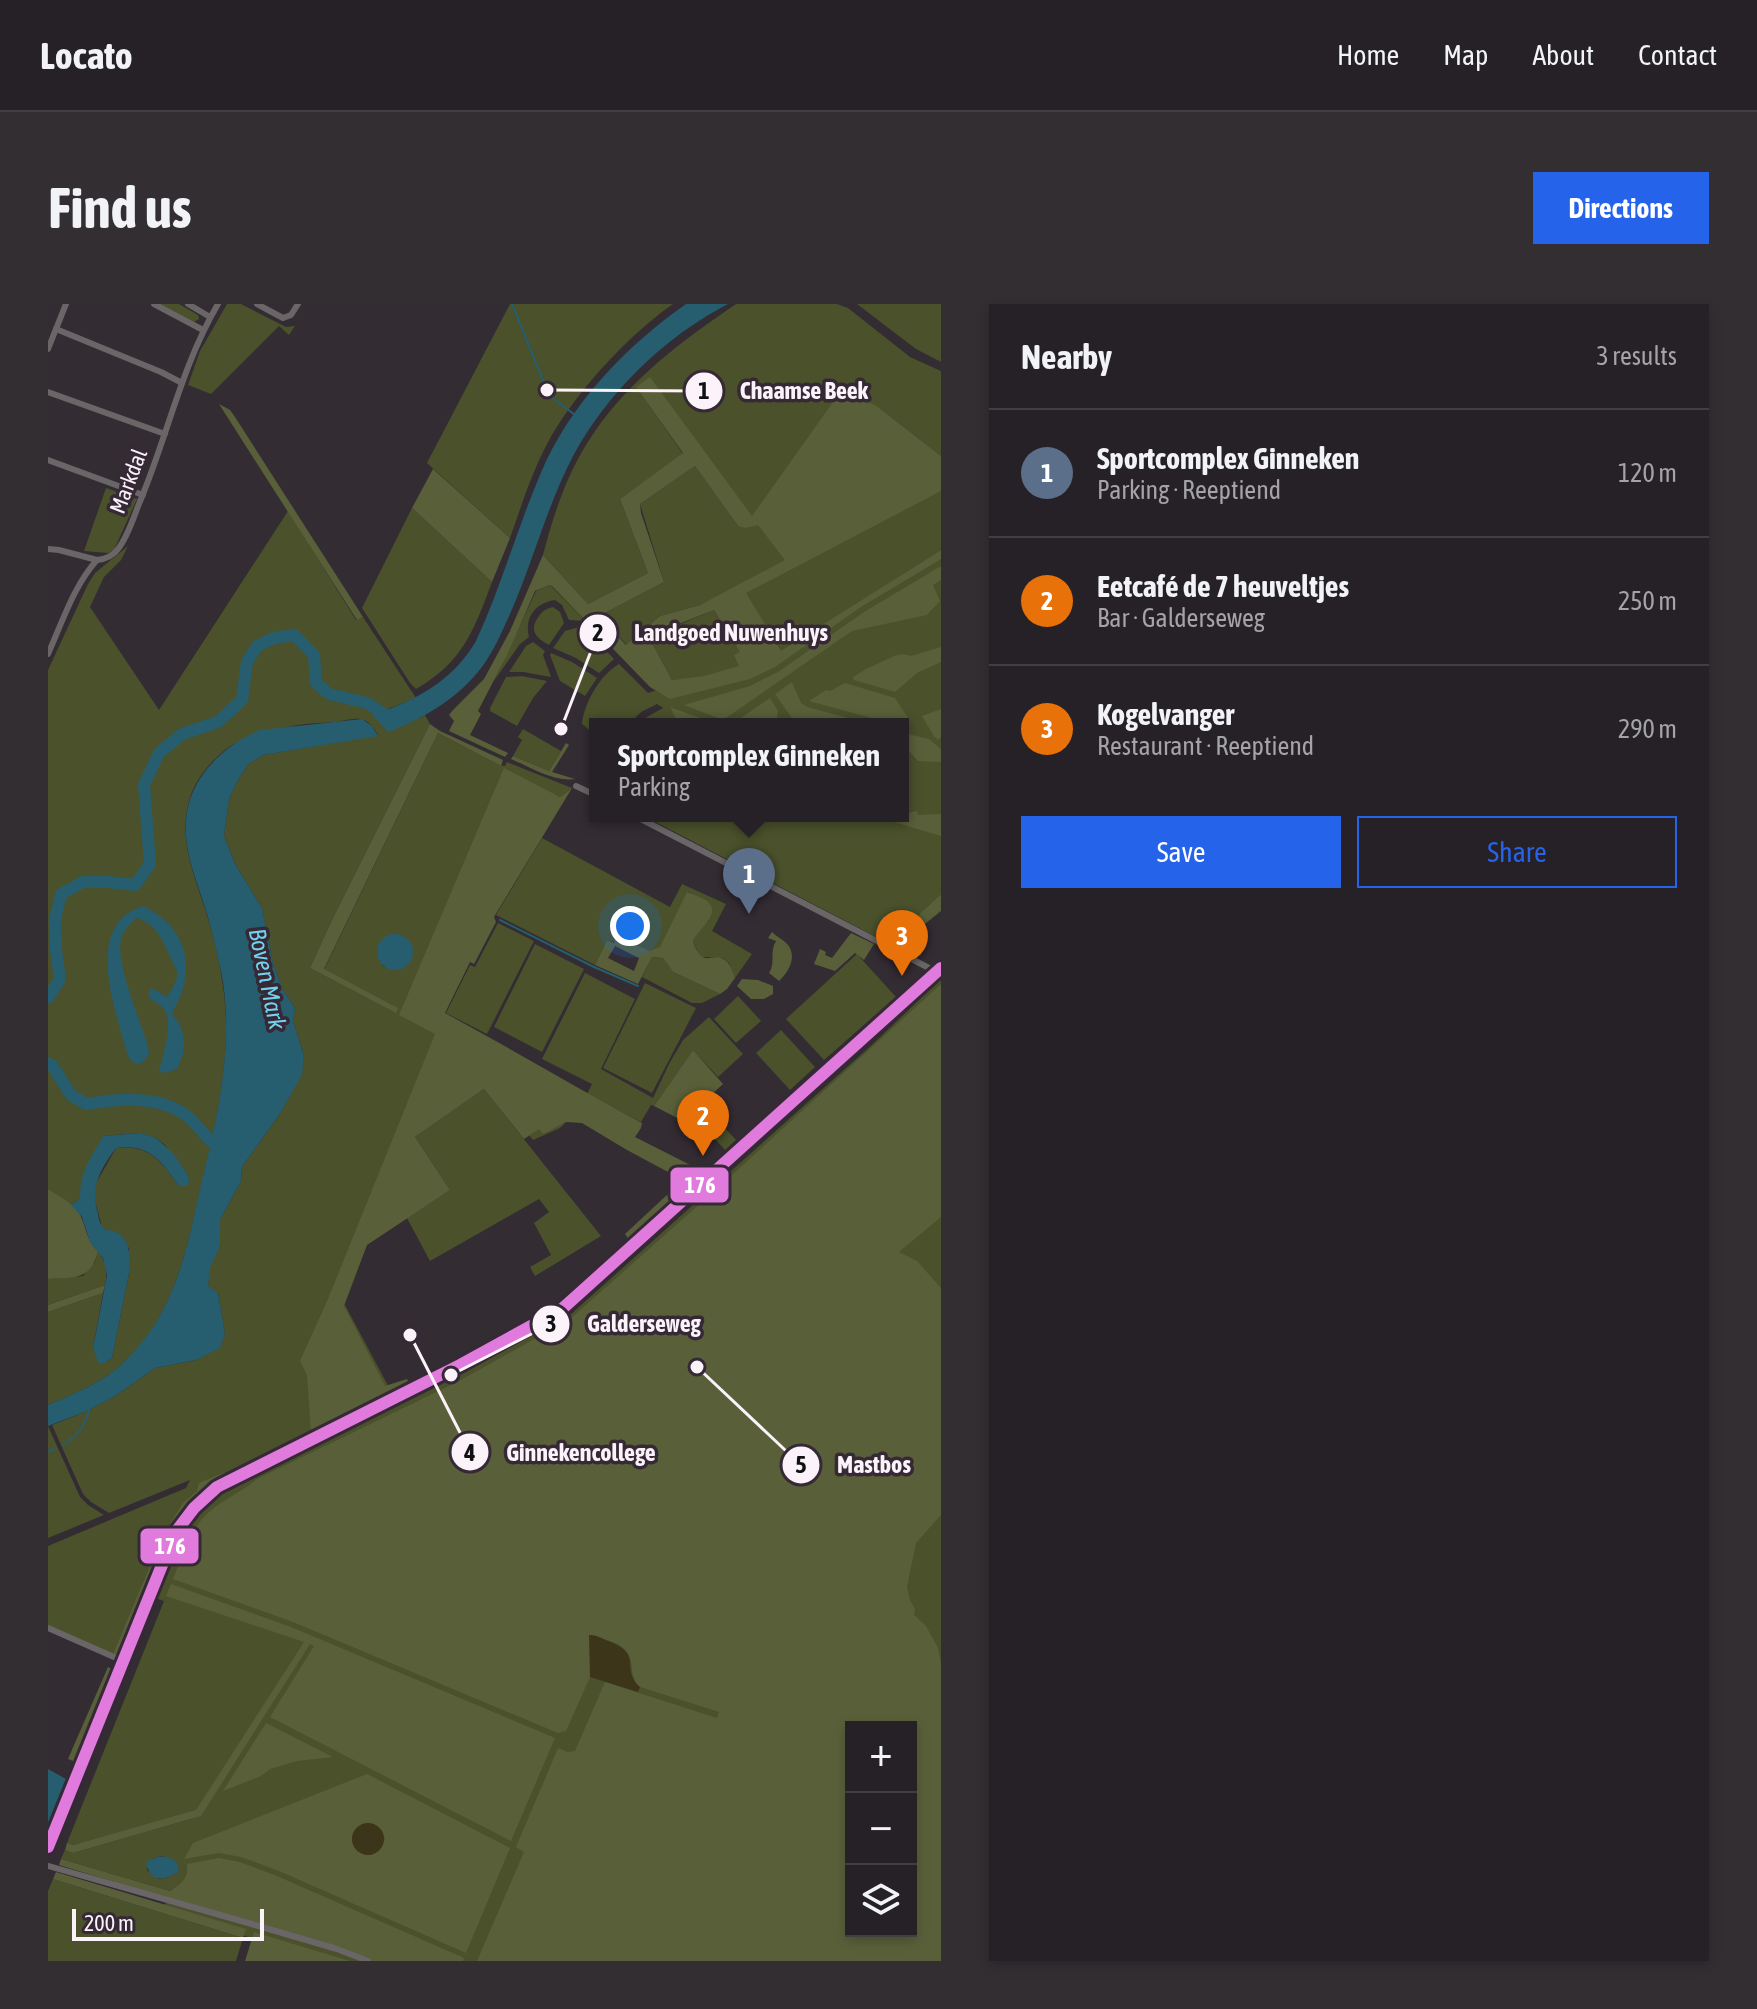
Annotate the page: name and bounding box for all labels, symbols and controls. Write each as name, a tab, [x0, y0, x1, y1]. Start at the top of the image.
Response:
text: Locato	[40, 34, 133, 77]
text: Home	[1337, 39, 1399, 71]
text: Map	[1443, 39, 1488, 71]
text: About	[1532, 39, 1594, 71]
text: Contact	[1638, 39, 1717, 71]
button: Directions	[1533, 172, 1709, 244]
text: Find us	[48, 176, 192, 240]
text: Nearby	[1021, 337, 1112, 376]
text: 3 results	[1596, 341, 1677, 371]
callout: Chaamse Beek	[684, 367, 885, 415]
text: 1	[698, 377, 710, 404]
text: Chaamse Beek	[740, 377, 869, 404]
text: Sportcomplex Ginneken	[1097, 441, 1359, 475]
street label: Markdal	[104, 445, 152, 517]
text: 1	[1041, 458, 1053, 488]
text: 120 m	[1618, 458, 1677, 488]
text: Parking · Reeptiend	[1097, 475, 1281, 505]
text: Eetcafé de 7 heuveltjes	[1097, 569, 1349, 603]
text: 2	[1041, 586, 1053, 616]
text: 250 m	[1618, 586, 1677, 616]
text: Bar · Galderseweg	[1097, 603, 1265, 633]
callout: Landgoed Nuwenhuys	[578, 609, 844, 657]
text: 2	[592, 619, 604, 646]
text: Landgoed Nuwenhuys	[634, 619, 829, 646]
text: Kogelvanger	[1097, 697, 1234, 731]
text: 3	[1041, 714, 1053, 744]
text: 290 m	[1618, 714, 1677, 744]
popup	[589, 718, 909, 822]
text: Restaurant · Reeptiend	[1097, 731, 1314, 761]
text: Sportcomplex Ginneken	[618, 738, 880, 772]
text: Parking	[618, 772, 690, 802]
button: Save	[1021, 816, 1341, 888]
button: Share	[1357, 816, 1677, 888]
pin: 1	[723, 848, 775, 914]
your location	[610, 906, 650, 946]
pin: 3	[876, 910, 928, 976]
water label: Boven Mark	[244, 926, 291, 1032]
pin: 2	[677, 1090, 729, 1156]
line badge: 176	[669, 1166, 730, 1204]
text: 176	[684, 1172, 716, 1198]
callout: Galderseweg	[531, 1300, 717, 1348]
text: 3	[545, 1310, 557, 1337]
text: Galderseweg	[587, 1310, 702, 1337]
callout: Ginnekencollege	[450, 1428, 671, 1476]
text: 4	[463, 1439, 476, 1466]
text: Ginnekencollege	[506, 1439, 656, 1466]
callout: Mastbos	[781, 1441, 927, 1489]
text: 5	[795, 1451, 807, 1478]
text: Mastbos	[837, 1451, 911, 1478]
line badge: 176	[139, 1527, 200, 1565]
text: 176	[154, 1533, 186, 1559]
map controls	[845, 1721, 917, 1937]
button: +	[845, 1721, 917, 1793]
button: −	[845, 1793, 917, 1865]
button: layers	[845, 1865, 917, 1937]
scale bar	[72, 1905, 264, 1941]
text: 200 m	[84, 1910, 134, 1936]

